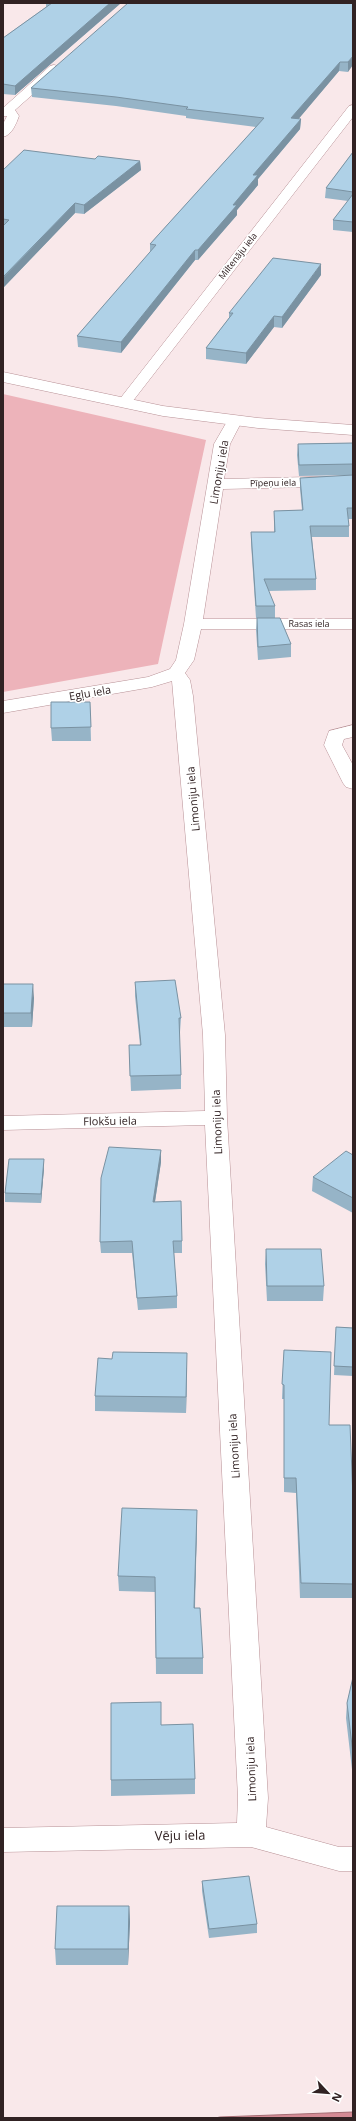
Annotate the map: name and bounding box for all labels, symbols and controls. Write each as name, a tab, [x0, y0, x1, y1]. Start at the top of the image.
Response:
street label: Miltenāju iela	[215, 230, 260, 282]
street label: Limoniju iela	[205, 439, 232, 505]
street label: Pīpeņu iela	[250, 476, 296, 489]
street label: Rasas iela	[288, 617, 330, 630]
street label: Egļu iela	[68, 681, 112, 704]
street label: Limoniju iela	[182, 766, 203, 832]
street label: Limoniju iela	[208, 1089, 225, 1155]
street label: Flokšu iela	[83, 1113, 137, 1128]
street label: Limoniju iela	[224, 1413, 243, 1479]
street label: Limoniju iela	[242, 1736, 259, 1802]
street label: Vēju iela	[154, 1826, 206, 1844]
north arrow	[308, 2073, 348, 2113]
text: N	[329, 2090, 346, 2105]

